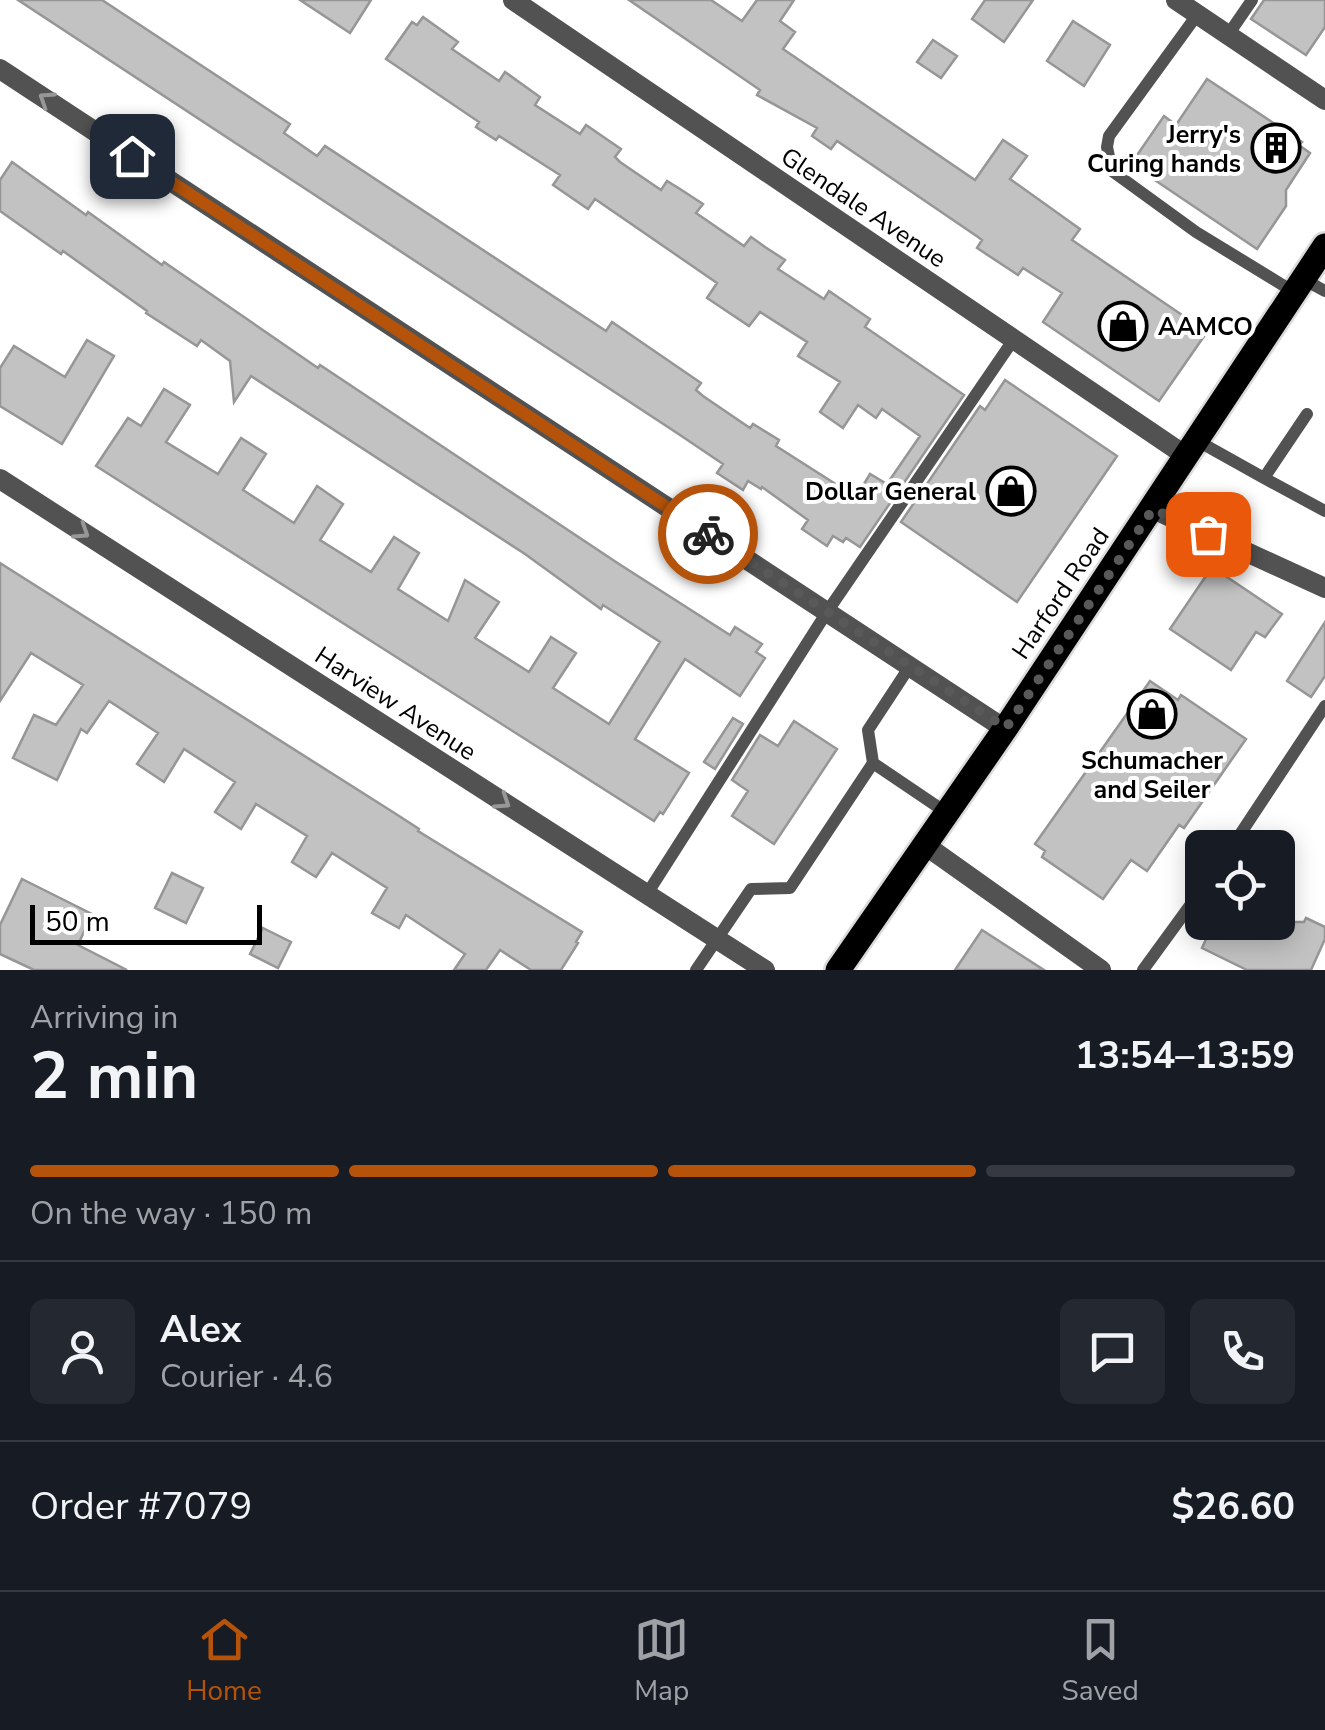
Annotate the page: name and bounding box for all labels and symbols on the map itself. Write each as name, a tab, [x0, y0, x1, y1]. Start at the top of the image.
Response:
one-way arrow	[39, 93, 57, 112]
pin	[90, 114, 175, 199]
place label: Jerry's Curing hands	[1087, 118, 1241, 181]
building icon: Jerry's Curing hands	[1250, 122, 1302, 174]
street label: Glendale Avenue	[774, 140, 953, 276]
shop icon: AAMCO	[1097, 300, 1149, 352]
place label: AAMCO	[1158, 310, 1253, 344]
shop icon: Dollar General	[985, 465, 1037, 517]
place label: Dollar General	[805, 475, 976, 509]
courier	[658, 484, 758, 584]
pin	[1166, 492, 1251, 577]
one-way arrow	[71, 519, 89, 538]
street label: Harford Road	[1004, 521, 1117, 666]
street label: Harview Avenue	[308, 639, 483, 769]
shop icon: Schumacher and Seiler	[1126, 688, 1178, 740]
place label: Schumacher and Seiler	[1081, 744, 1223, 807]
one-way arrow	[492, 789, 510, 808]
scale bar	[30, 900, 262, 944]

